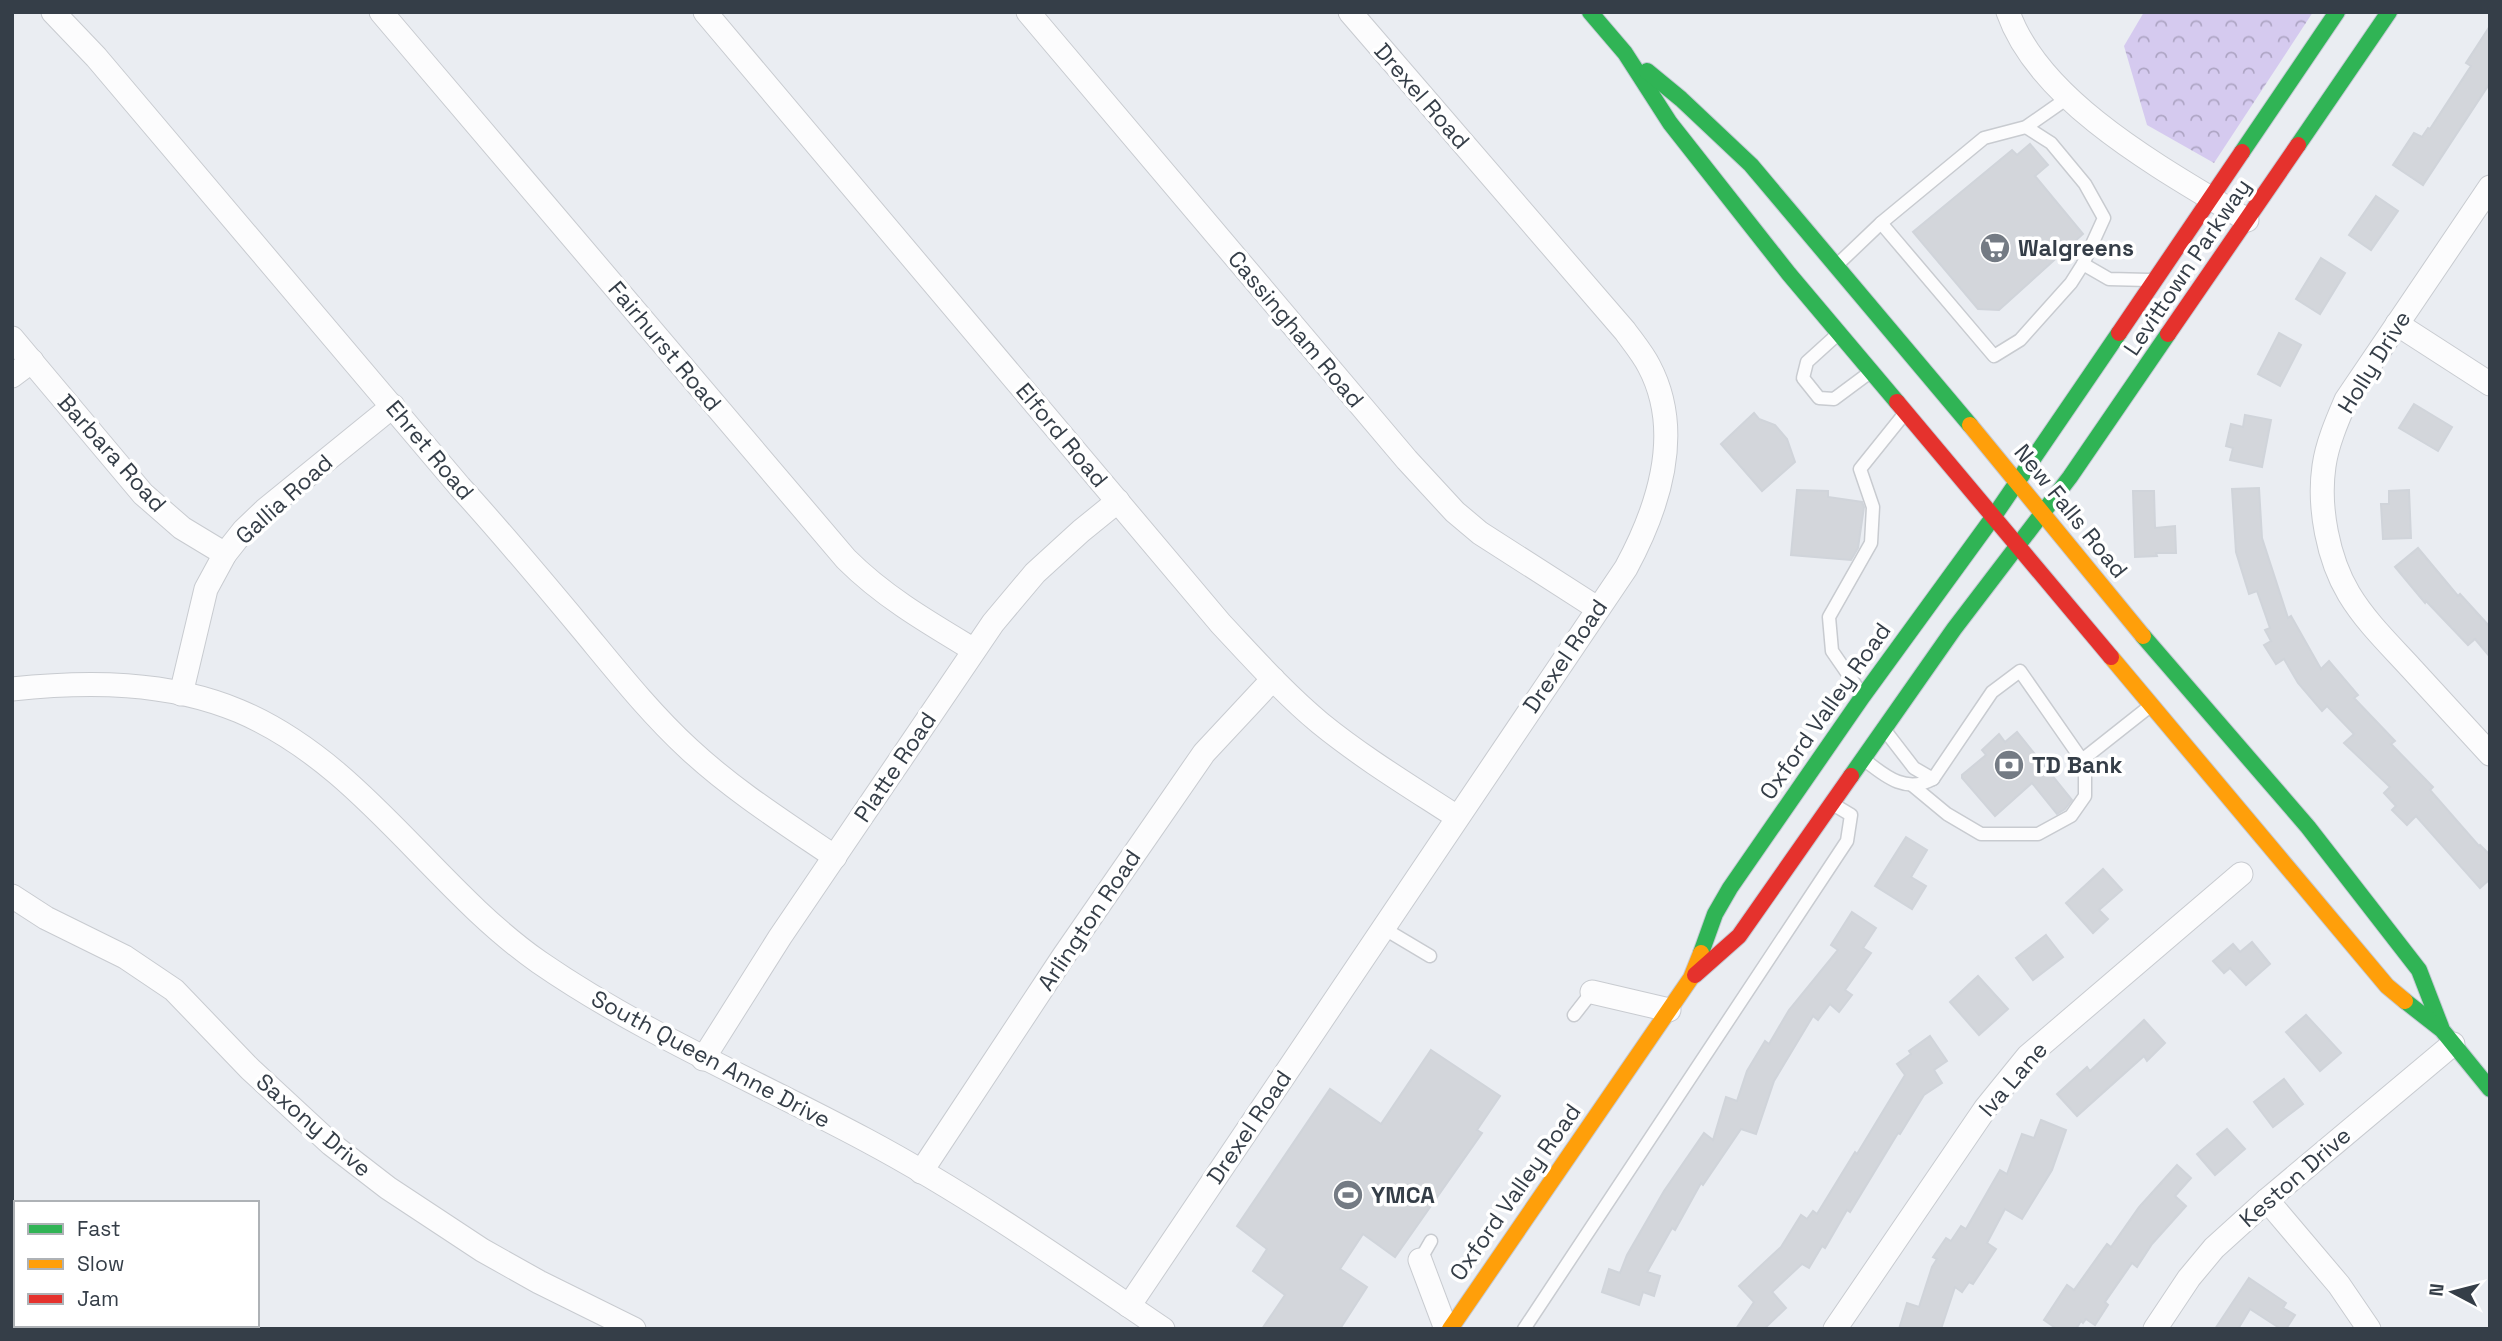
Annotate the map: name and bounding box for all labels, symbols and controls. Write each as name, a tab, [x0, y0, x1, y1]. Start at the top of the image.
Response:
street label: Drexel Road	[1368, 37, 1476, 155]
street label: Levittown Parkway	[2117, 173, 2257, 361]
supermarket icon: Walgreens	[1978, 231, 2012, 265]
place label: Walgreens	[2018, 233, 2134, 263]
street label: Cassingham Road	[1221, 244, 1371, 414]
street label: Fairhurst Road	[602, 275, 728, 417]
street label: Holly Drive	[2331, 305, 2417, 419]
street label: Elford Road	[1009, 376, 1115, 494]
street label: Barbara Road	[51, 388, 173, 518]
street label: Ehret Road	[379, 394, 481, 506]
street label: New Falls Road	[2008, 438, 2134, 584]
street label: Gallia Road	[229, 447, 339, 551]
street label: Drexel Road	[1516, 593, 1614, 719]
street label: Oxford Valley Road	[1753, 617, 1897, 805]
street label: Platte Road	[847, 706, 943, 828]
bank icon: TD Bank	[1992, 748, 2026, 782]
place label: TD Bank	[2032, 750, 2122, 780]
street label: Arlington Road	[1031, 844, 1147, 996]
street label: South Queen Anne Drive	[586, 983, 836, 1135]
street label: Iva Lane	[1972, 1035, 2054, 1123]
street label: Drexel Road	[1200, 1064, 1298, 1190]
street label: Saxony Drive	[250, 1067, 378, 1183]
street label: Oxford Valley Road	[1443, 1098, 1587, 1286]
street label: Keston Drive	[2233, 1120, 2357, 1234]
sports icon: YMCA	[1331, 1178, 1365, 1212]
place label: YMCA	[1371, 1180, 1435, 1210]
legend	[14, 1201, 259, 1327]
text: Fast	[77, 1215, 121, 1242]
text: Slow	[77, 1250, 125, 1277]
north arrow	[2418, 1257, 2488, 1327]
text: N	[2423, 1282, 2450, 1298]
text: Jam	[77, 1285, 119, 1312]

